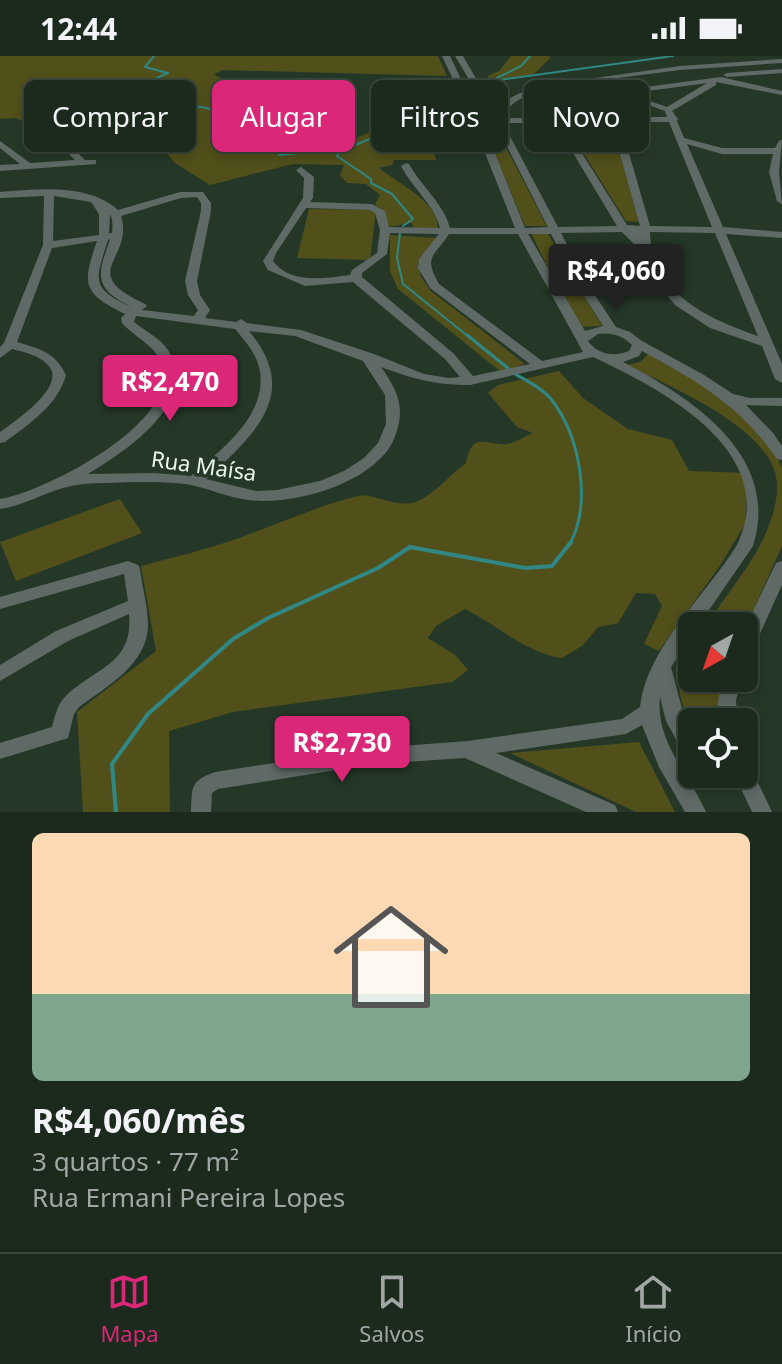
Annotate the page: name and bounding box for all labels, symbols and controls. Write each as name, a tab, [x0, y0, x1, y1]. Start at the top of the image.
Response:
text: 12:44	[40, 8, 117, 49]
chip: Comprar	[24, 80, 196, 152]
chip: Alugar	[212, 80, 355, 152]
chip: Filtros	[371, 80, 508, 152]
chip: Novo	[524, 80, 649, 152]
pin: R$4,060	[542, 244, 690, 312]
text: R$4,060	[567, 252, 665, 288]
pin: R$2,470	[96, 355, 244, 423]
text: R$2,470	[121, 363, 219, 399]
street label: Rua Maísa	[149, 443, 259, 487]
north arrow	[678, 612, 758, 692]
map controls	[678, 612, 758, 788]
button: locate	[678, 708, 758, 788]
pin: R$2,730	[268, 716, 416, 784]
text: R$2,730	[293, 724, 391, 760]
icon: home	[319, 885, 463, 1029]
text: R$4,060/mês	[32, 1097, 246, 1143]
text: 3 quartos · 77 m²	[32, 1143, 239, 1179]
text: Rua Ermani Pereira Lopes	[32, 1179, 345, 1215]
tab: Mapa	[100, 1270, 159, 1348]
tab: Salvos	[359, 1270, 424, 1348]
tab: Início	[625, 1270, 682, 1348]

